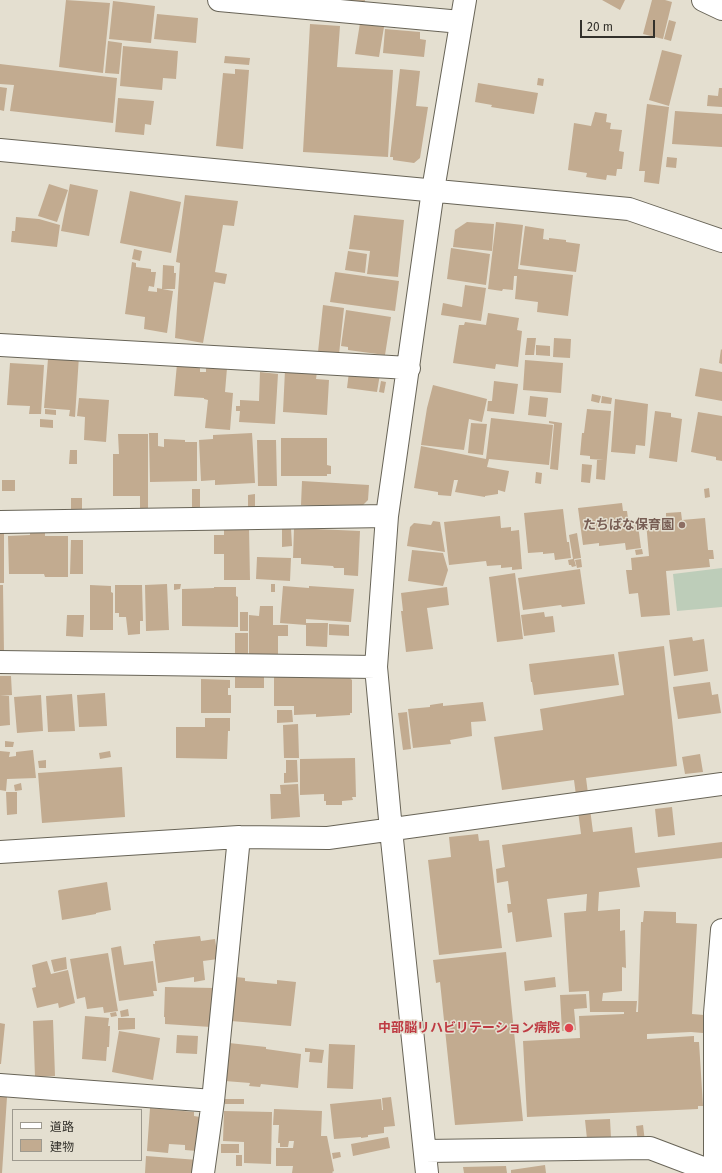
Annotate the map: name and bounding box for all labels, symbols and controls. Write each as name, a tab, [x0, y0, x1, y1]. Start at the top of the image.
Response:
scale bar	[582, 12, 657, 38]
text: 20 m	[587, 20, 613, 34]
place label: たちばな保育園	[583, 517, 674, 533]
marker: たちばな保育園	[677, 520, 687, 530]
place label: 中部脳リハビリテーション病院	[378, 1020, 560, 1036]
marker: 中部脳リハビリテーション病院	[563, 1022, 575, 1034]
legend	[12, 1109, 142, 1161]
text: 道路	[50, 1120, 74, 1134]
text: 建物	[50, 1140, 74, 1154]

